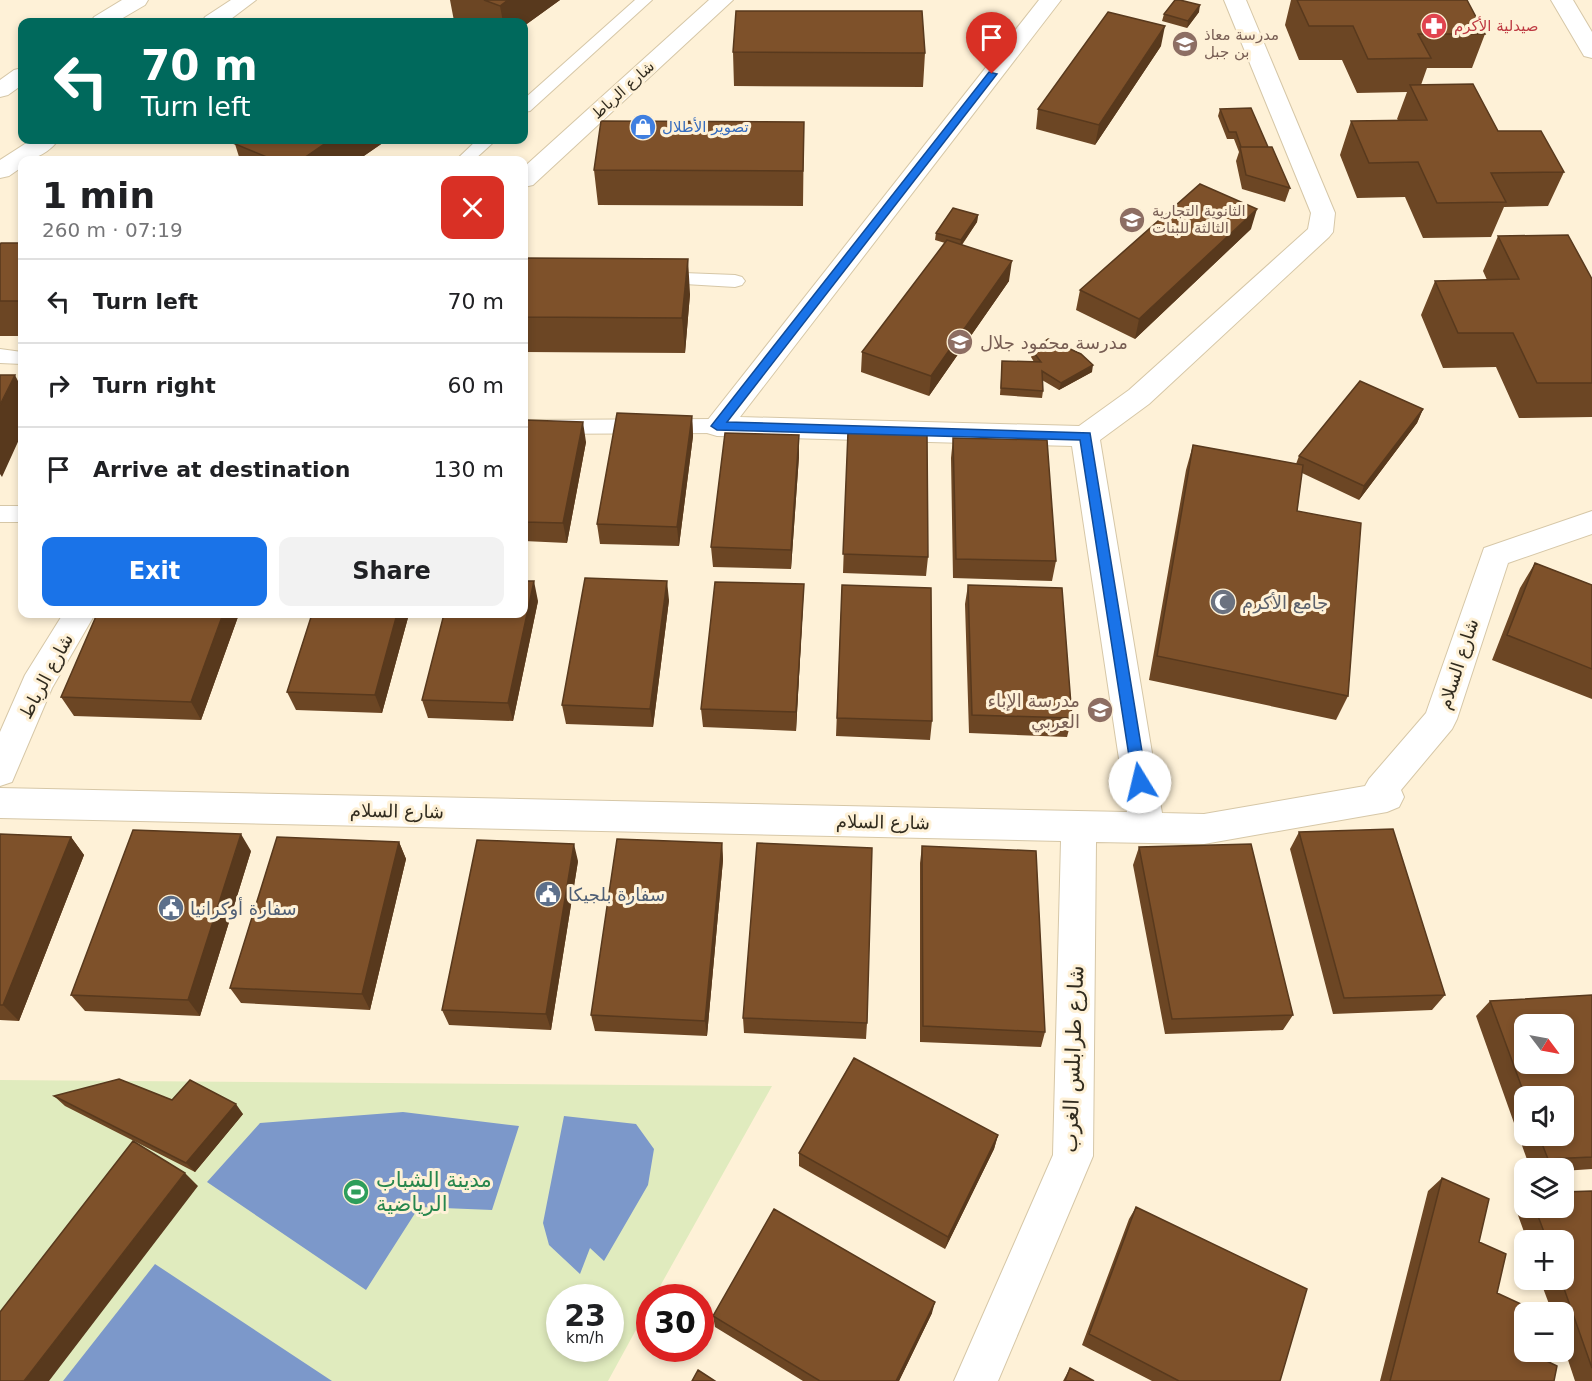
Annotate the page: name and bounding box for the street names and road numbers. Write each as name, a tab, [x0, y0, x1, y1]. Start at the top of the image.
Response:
street label: شارع الرباط	[588, 57, 658, 123]
street label: شارع السلام	[1433, 616, 1483, 712]
street label: شارع الرباط	[15, 630, 78, 723]
street label: شارع السلام	[350, 800, 444, 823]
street label: شارع السلام	[836, 811, 930, 834]
street label: شارع طرابلس الغرب	[1058, 965, 1088, 1153]

